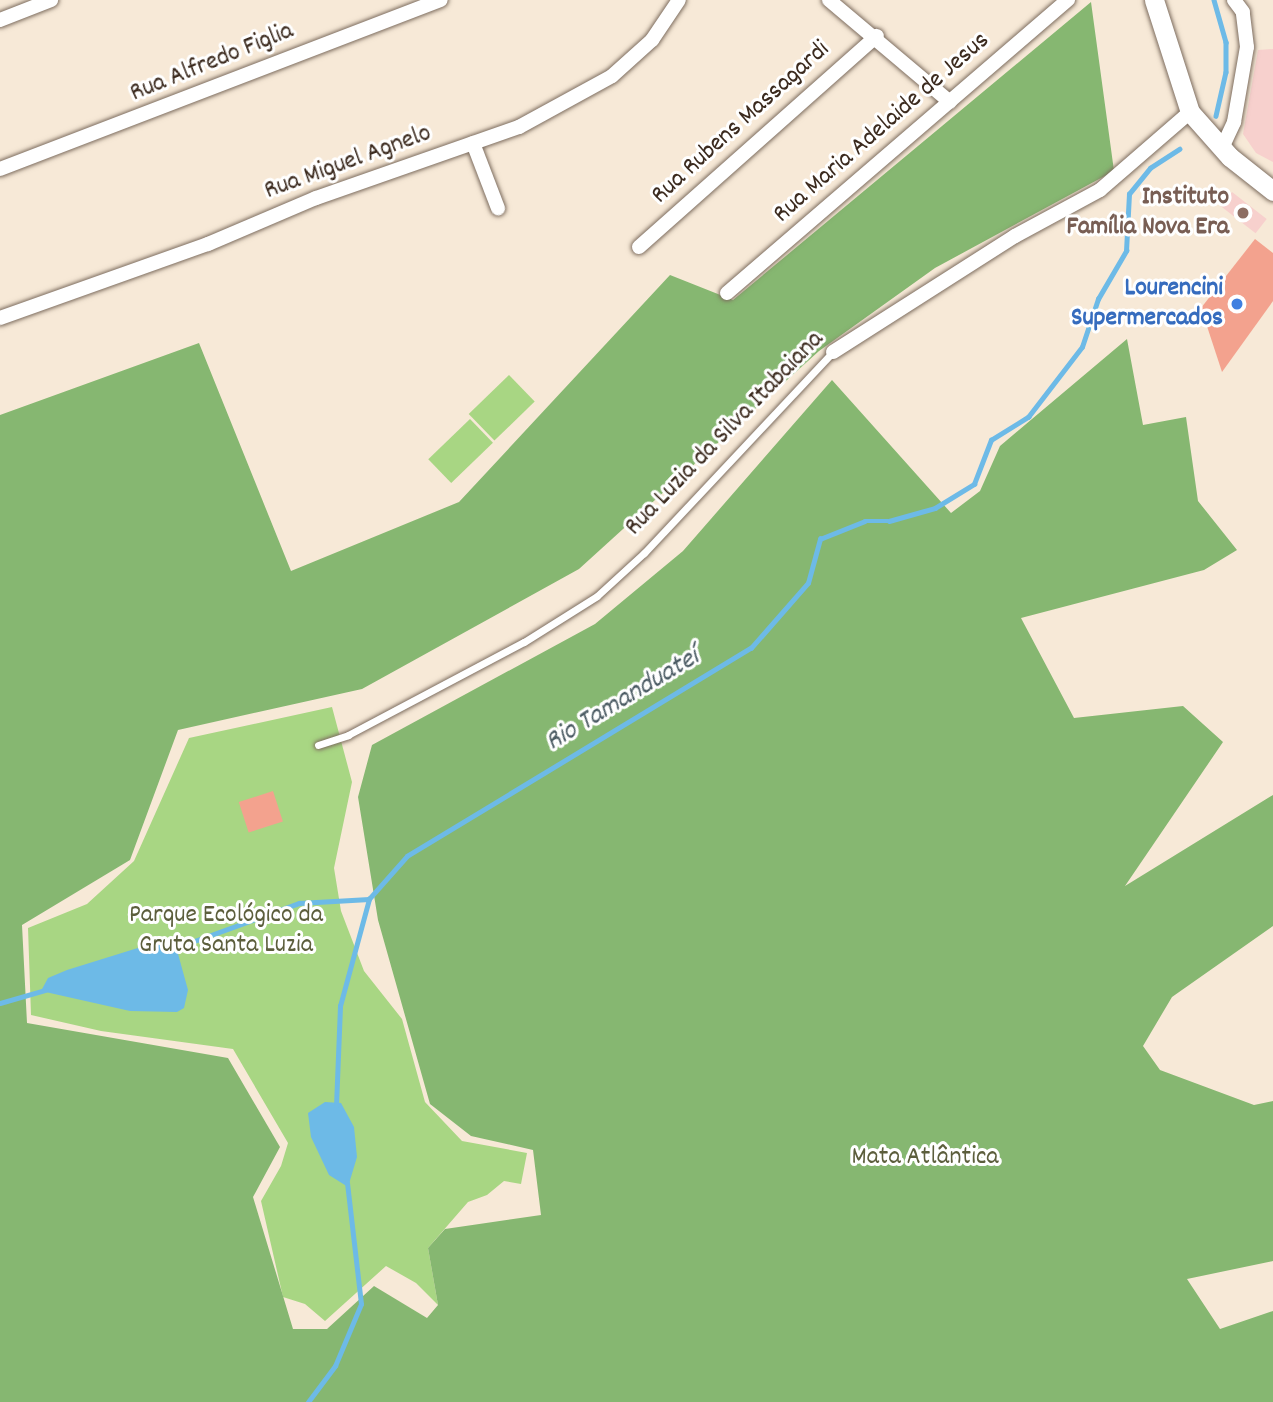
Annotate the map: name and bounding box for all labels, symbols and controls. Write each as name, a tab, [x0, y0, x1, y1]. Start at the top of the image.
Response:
street label: Rua Alfredo Figlia	[126, 16, 298, 110]
street label: Rua Maria Adelaide de Jesus	[768, 26, 996, 230]
street label: Rua Rubens Massagardi	[645, 35, 837, 211]
street label: Rua Miguel Agnelo	[260, 118, 436, 208]
place label: Instituto Família Nova Era	[1066, 182, 1229, 244]
marker: Instituto Família Nova Era	[1235, 205, 1251, 221]
place label: Lourencini Supermercados	[1071, 273, 1223, 334]
marker: Lourencini Supermercados	[1229, 296, 1245, 312]
street label: Rua Luzia da Silva Itabaiana	[619, 325, 831, 543]
water label: Rio Tamanduateí	[540, 642, 706, 760]
park label: Parque Ecológico da Gruta Santa Luzia	[129, 900, 323, 962]
park label: Mata Atlântica	[851, 1142, 999, 1174]

